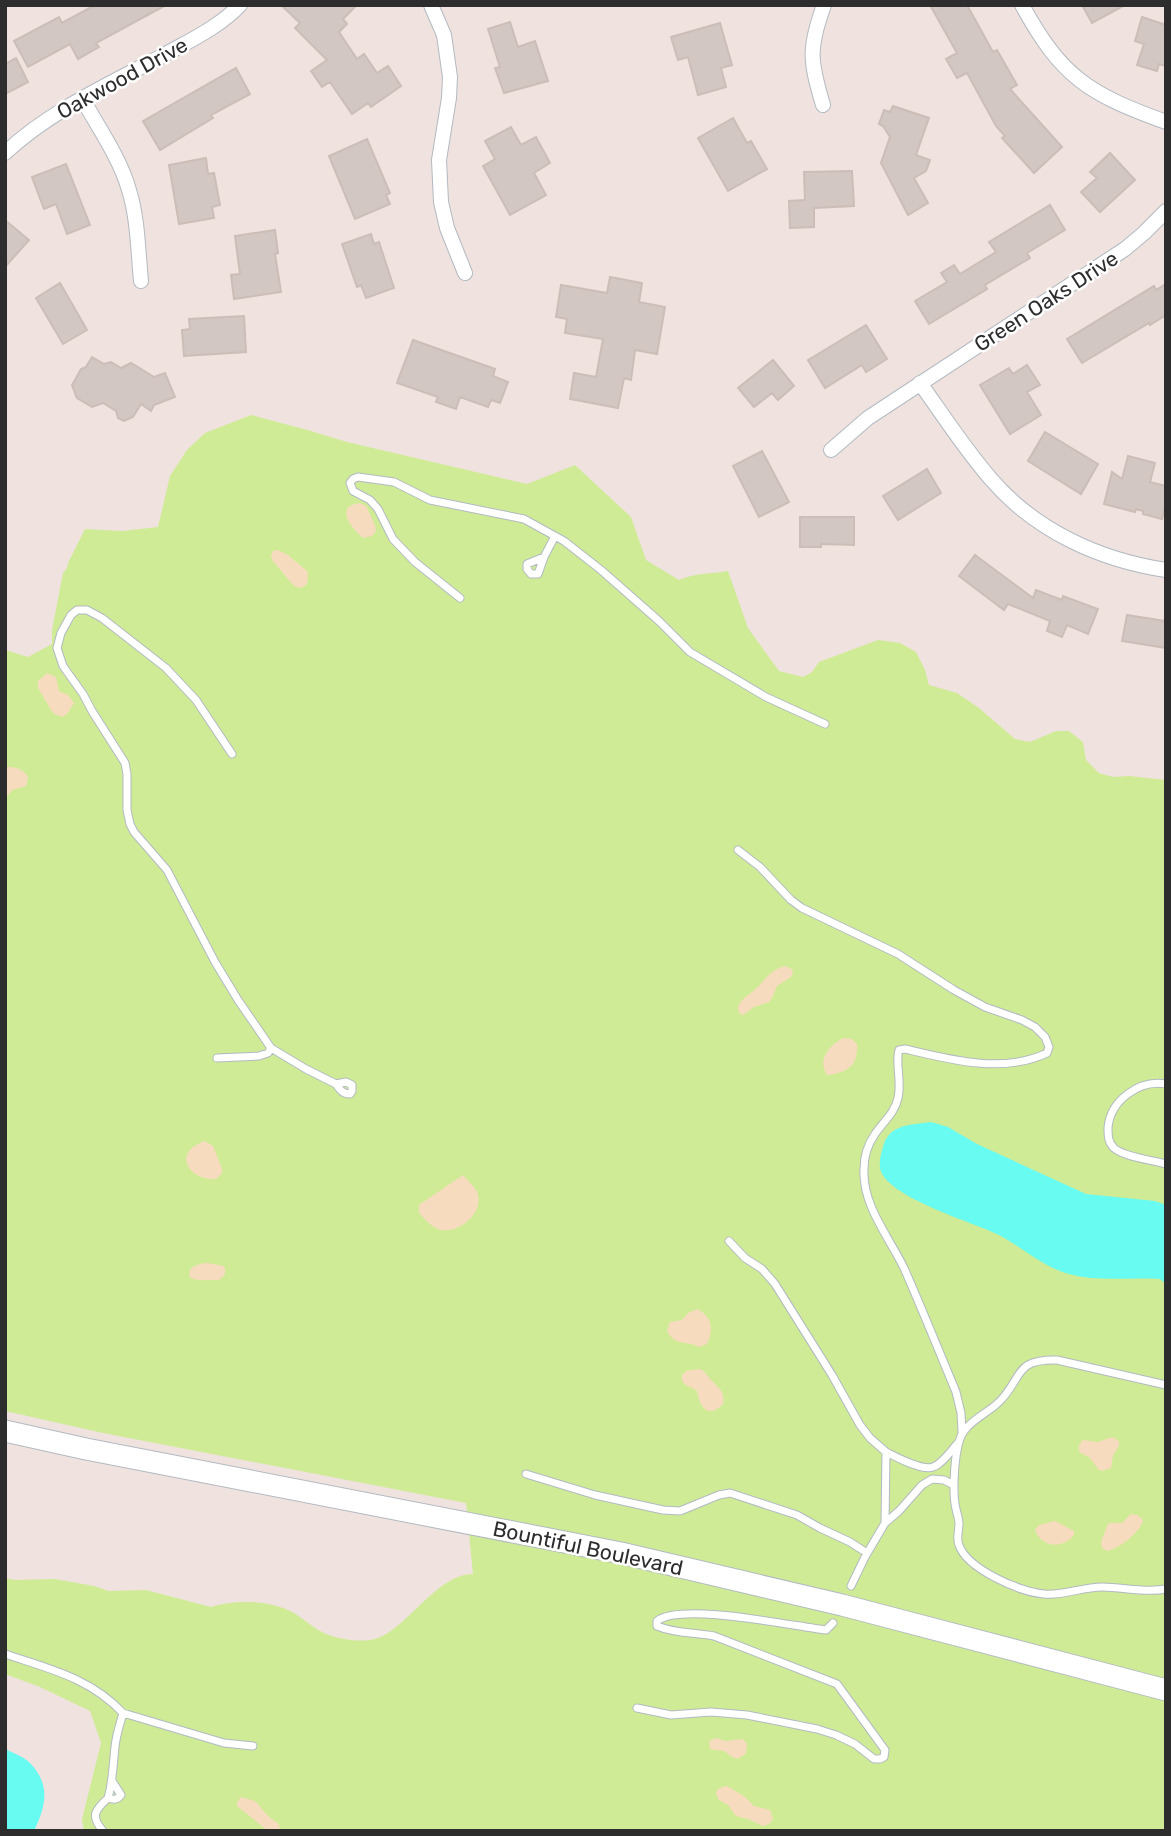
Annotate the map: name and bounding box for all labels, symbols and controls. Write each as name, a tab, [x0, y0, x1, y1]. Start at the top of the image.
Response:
street label: Oakwood Drive	[52, 32, 192, 124]
street label: Green Oaks Drive	[969, 245, 1123, 357]
street label: Bountiful Boulevard	[491, 1516, 685, 1580]

